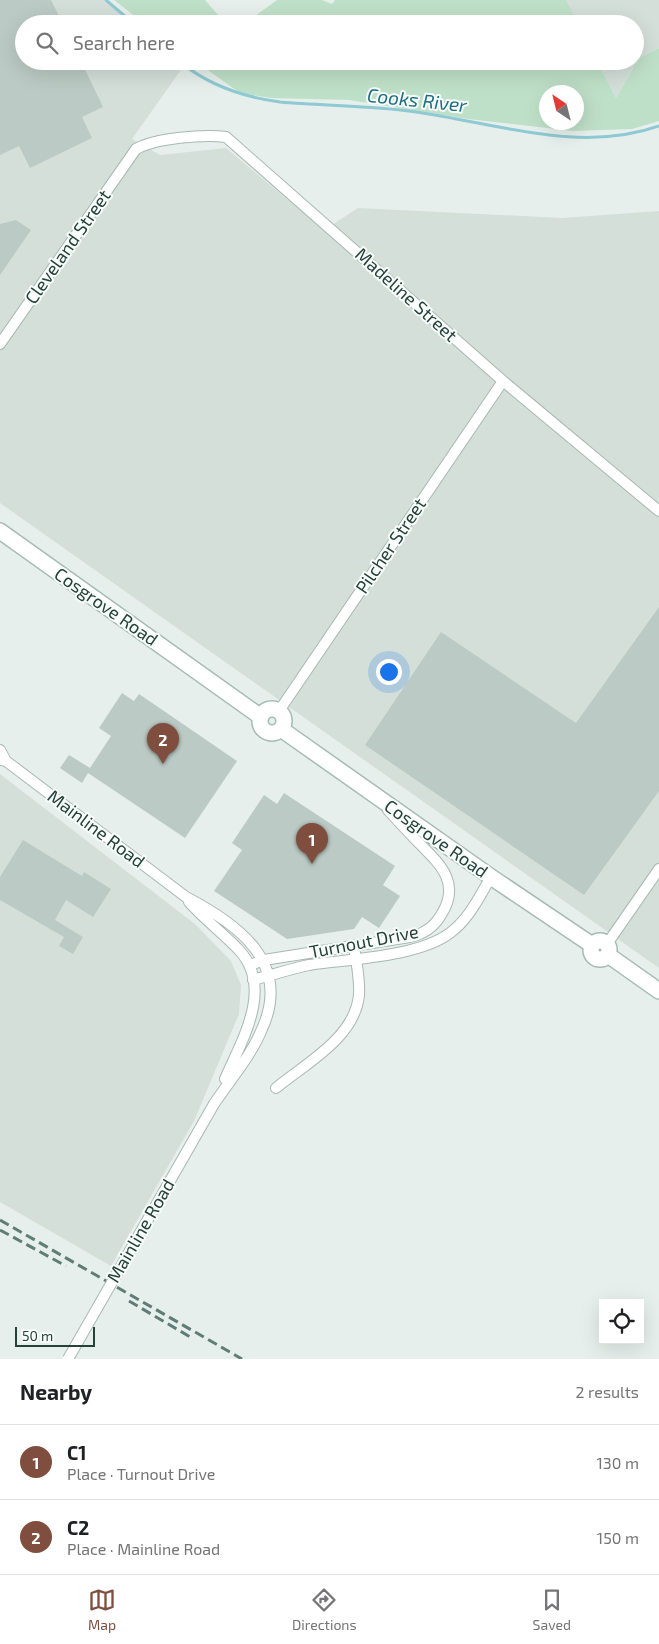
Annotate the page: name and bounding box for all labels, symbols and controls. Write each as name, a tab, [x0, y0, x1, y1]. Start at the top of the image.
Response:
search box	[15, 15, 644, 70]
icon: search	[33, 29, 61, 57]
text: Search here	[73, 31, 175, 54]
water label: Cooks River	[366, 83, 468, 116]
north arrow	[539, 85, 584, 130]
street label: Cleveland Street	[20, 185, 115, 308]
street label: Madeline Street	[351, 243, 462, 346]
street label: Pilcher Street	[350, 493, 430, 597]
street label: Cosgrove Road	[51, 562, 163, 650]
your location	[376, 659, 402, 685]
pin: 2	[147, 723, 179, 764]
street label: Mainline Road	[44, 785, 150, 872]
street label: Cosgrove Road	[381, 794, 493, 882]
pin: 1	[296, 823, 328, 864]
street label: Turnout Drive	[307, 920, 420, 962]
street label: Mainline Road	[102, 1175, 179, 1286]
map controls	[599, 1299, 644, 1344]
button: locate	[599, 1299, 644, 1344]
scale bar	[15, 1324, 95, 1347]
text: 50 m	[22, 1327, 53, 1344]
text: Nearby	[20, 1379, 92, 1404]
text: 2 results	[576, 1382, 639, 1401]
text: C1	[67, 1441, 86, 1464]
text: 1	[33, 1453, 39, 1472]
text: 130 m	[597, 1453, 639, 1472]
text: Place · Turnout Drive	[67, 1464, 215, 1483]
text: C2	[67, 1516, 89, 1539]
text: 2	[31, 1528, 41, 1547]
text: 150 m	[597, 1528, 639, 1547]
text: Place · Mainline Road	[67, 1539, 220, 1558]
tab: Map	[88, 1586, 116, 1633]
tab: Directions	[292, 1586, 357, 1633]
tab: Saved	[533, 1586, 571, 1633]

